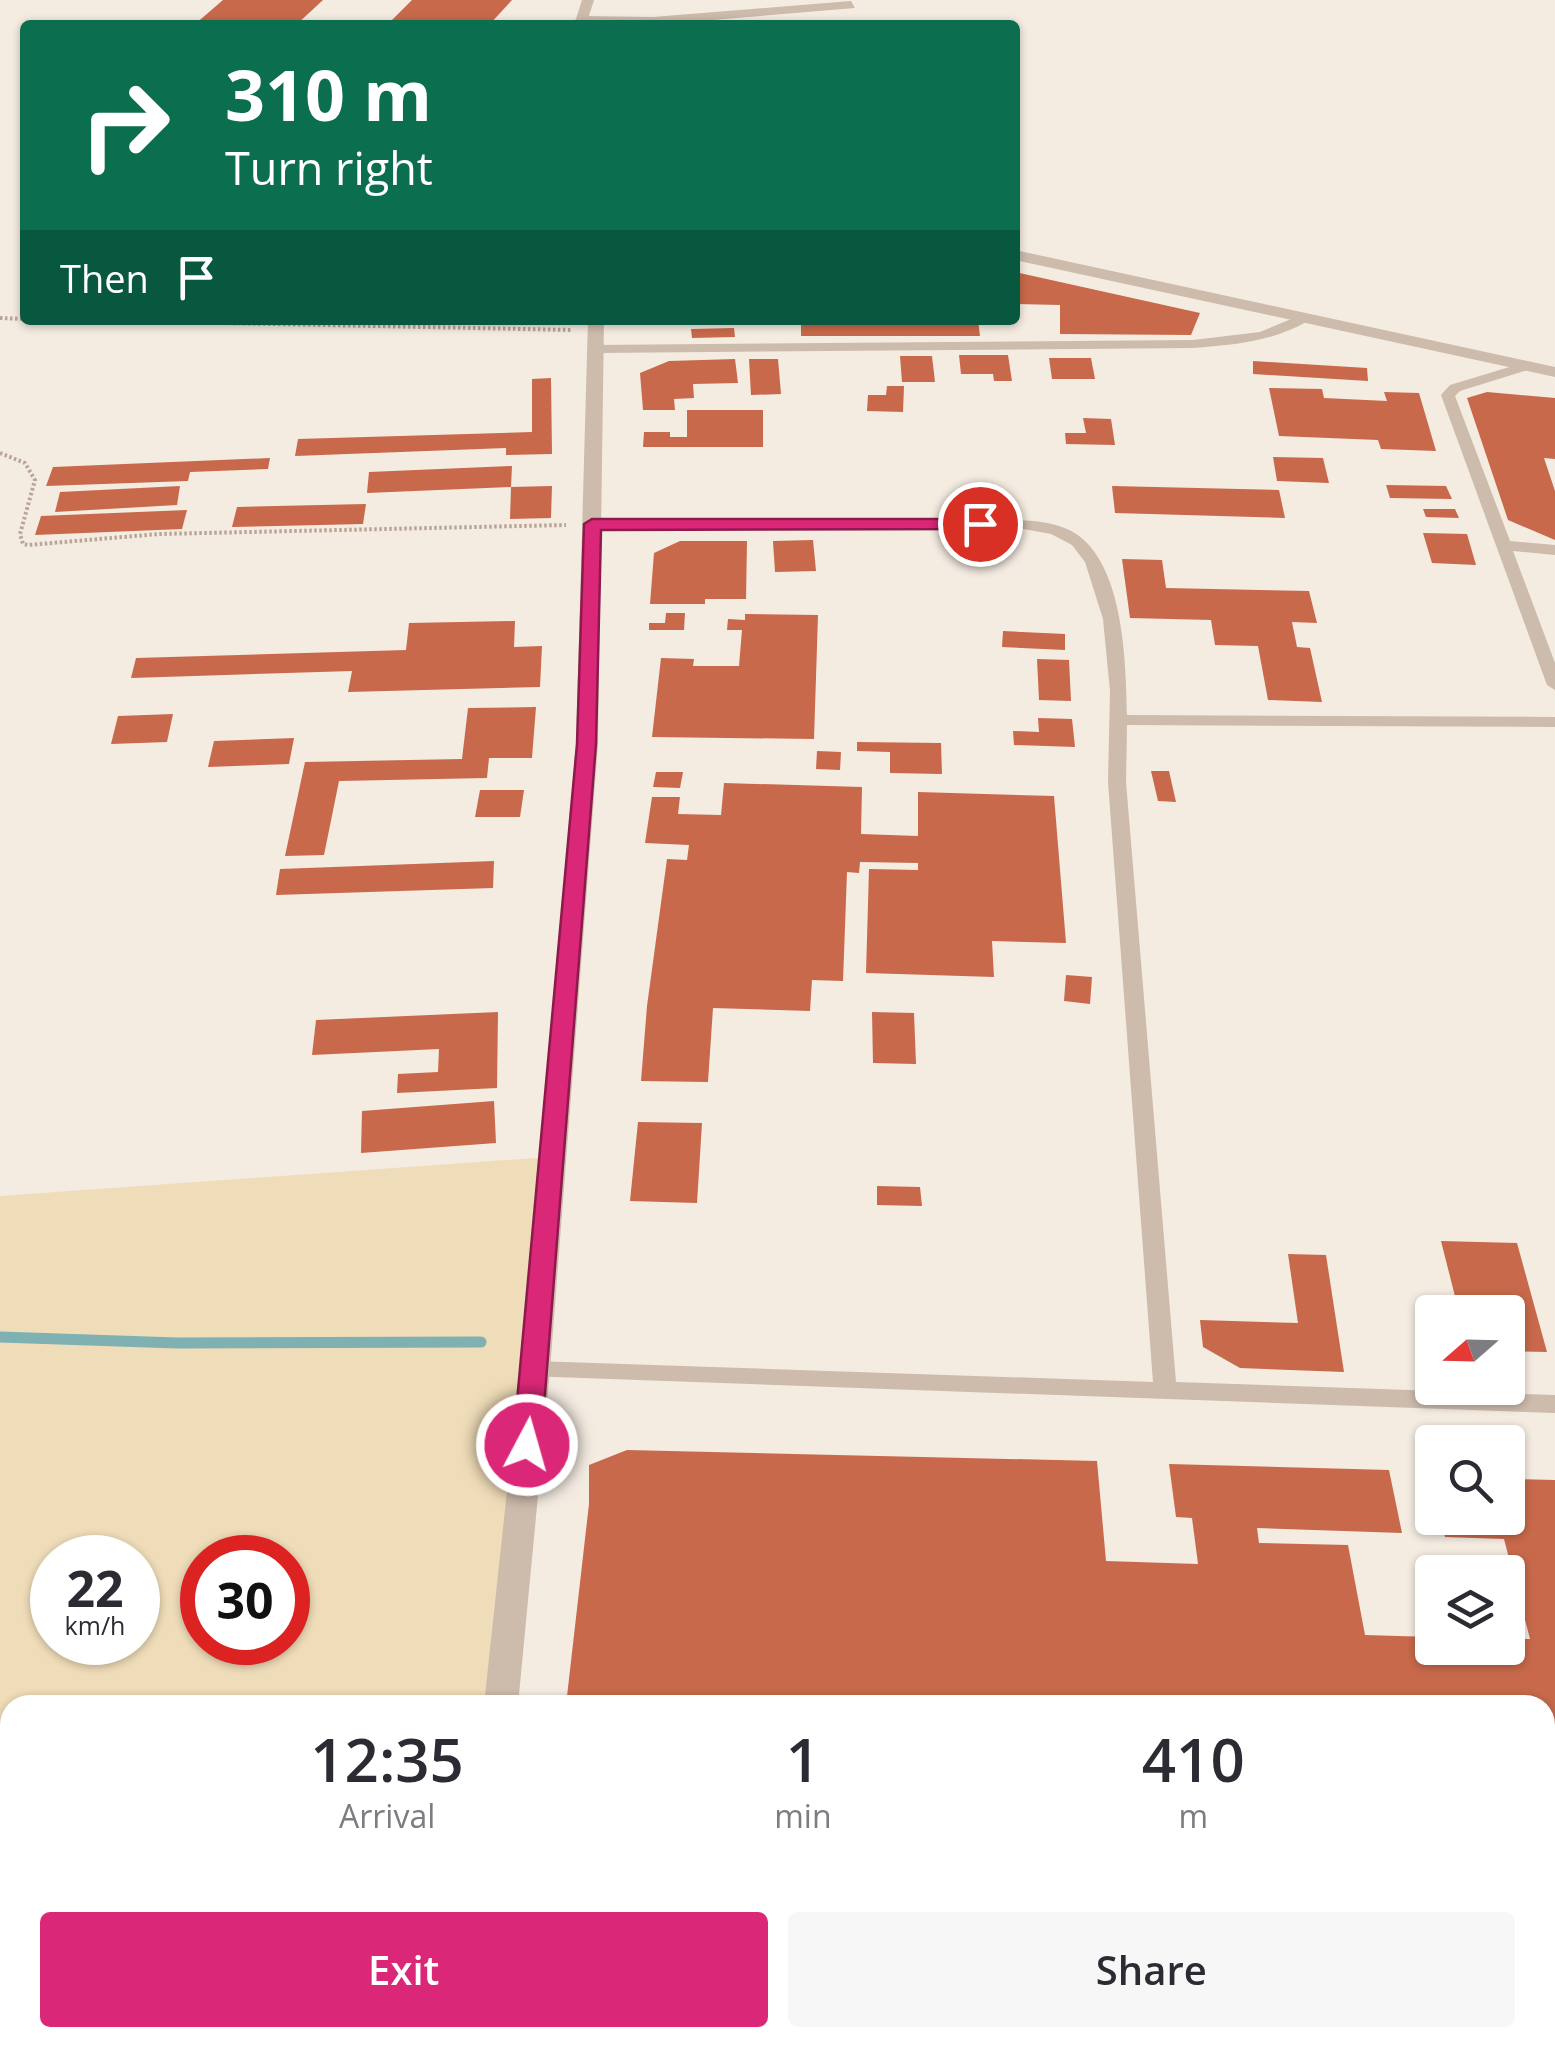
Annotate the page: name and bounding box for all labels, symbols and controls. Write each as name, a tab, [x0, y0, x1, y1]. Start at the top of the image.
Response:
text: 310 m	[225, 46, 432, 142]
icon: right	[60, 60, 190, 190]
text: Turn right	[225, 137, 433, 198]
icon: arrive	[169, 250, 224, 305]
text: Then	[60, 252, 149, 304]
pin	[938, 482, 1023, 567]
icon: arrive	[953, 497, 1008, 552]
north arrow	[1415, 1295, 1525, 1405]
map controls	[1415, 1295, 1525, 1665]
position arrow	[475, 1393, 579, 1497]
button: search	[1415, 1425, 1525, 1535]
speed limit sign: 30	[180, 1535, 310, 1665]
text: 22	[66, 1554, 124, 1622]
button: layers	[1415, 1555, 1525, 1665]
text: km/h	[65, 1608, 125, 1642]
text: 12:35	[310, 1718, 464, 1800]
text: 1	[786, 1718, 820, 1800]
text: 410	[1142, 1718, 1245, 1800]
text: Arrival	[339, 1794, 435, 1837]
text: min	[774, 1794, 832, 1837]
text: m	[1178, 1794, 1208, 1837]
button: Exit	[40, 1912, 768, 2027]
button: Share	[788, 1912, 1515, 2027]

